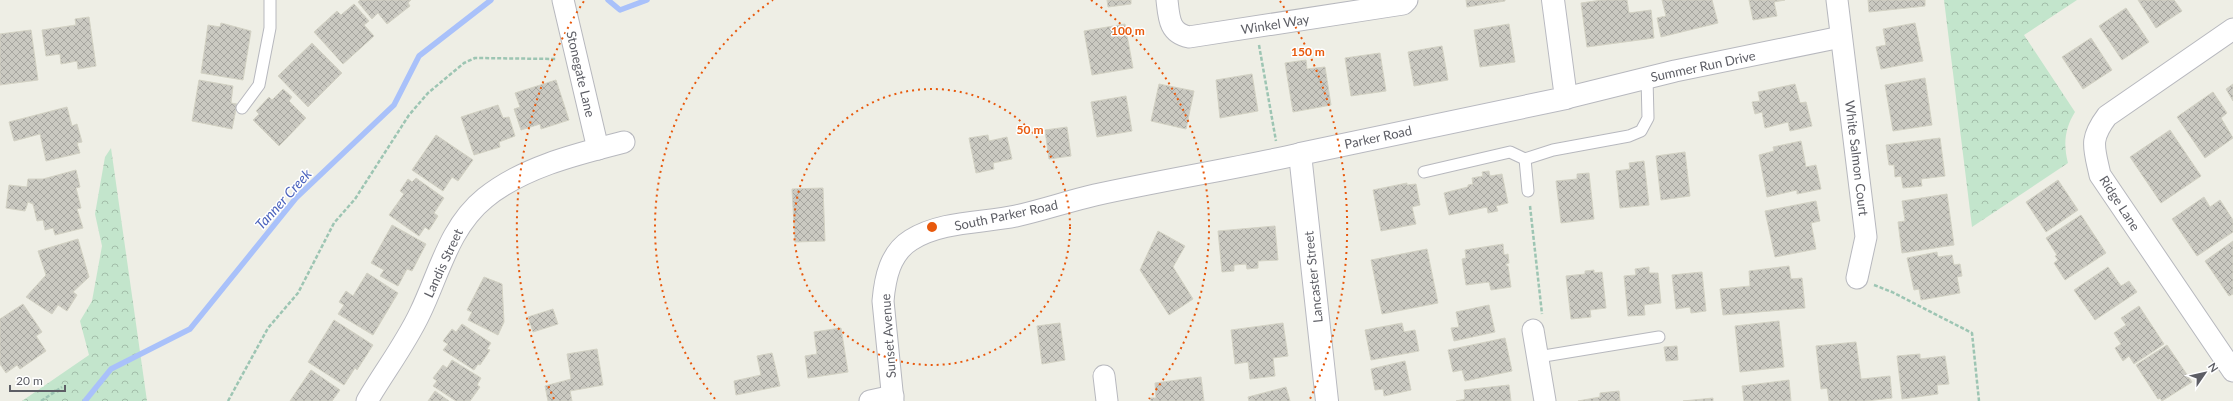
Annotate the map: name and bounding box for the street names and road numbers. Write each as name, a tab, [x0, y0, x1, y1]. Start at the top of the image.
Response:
street label: Winkel Way	[1240, 11, 1311, 37]
street label: Stonegate Lane	[563, 29, 599, 119]
street label: Summer Run Drive	[1649, 47, 1757, 85]
street label: White Salmon Court	[1842, 99, 1872, 217]
street label: Parker Road	[1343, 122, 1413, 152]
street label: Ridge Lane	[2096, 172, 2144, 234]
street label: South Parker Road	[953, 196, 1059, 234]
street label: Landis Street	[420, 226, 466, 300]
street label: Lancaster Street	[1300, 230, 1326, 324]
street label: Sunset Avenue	[877, 293, 899, 379]

